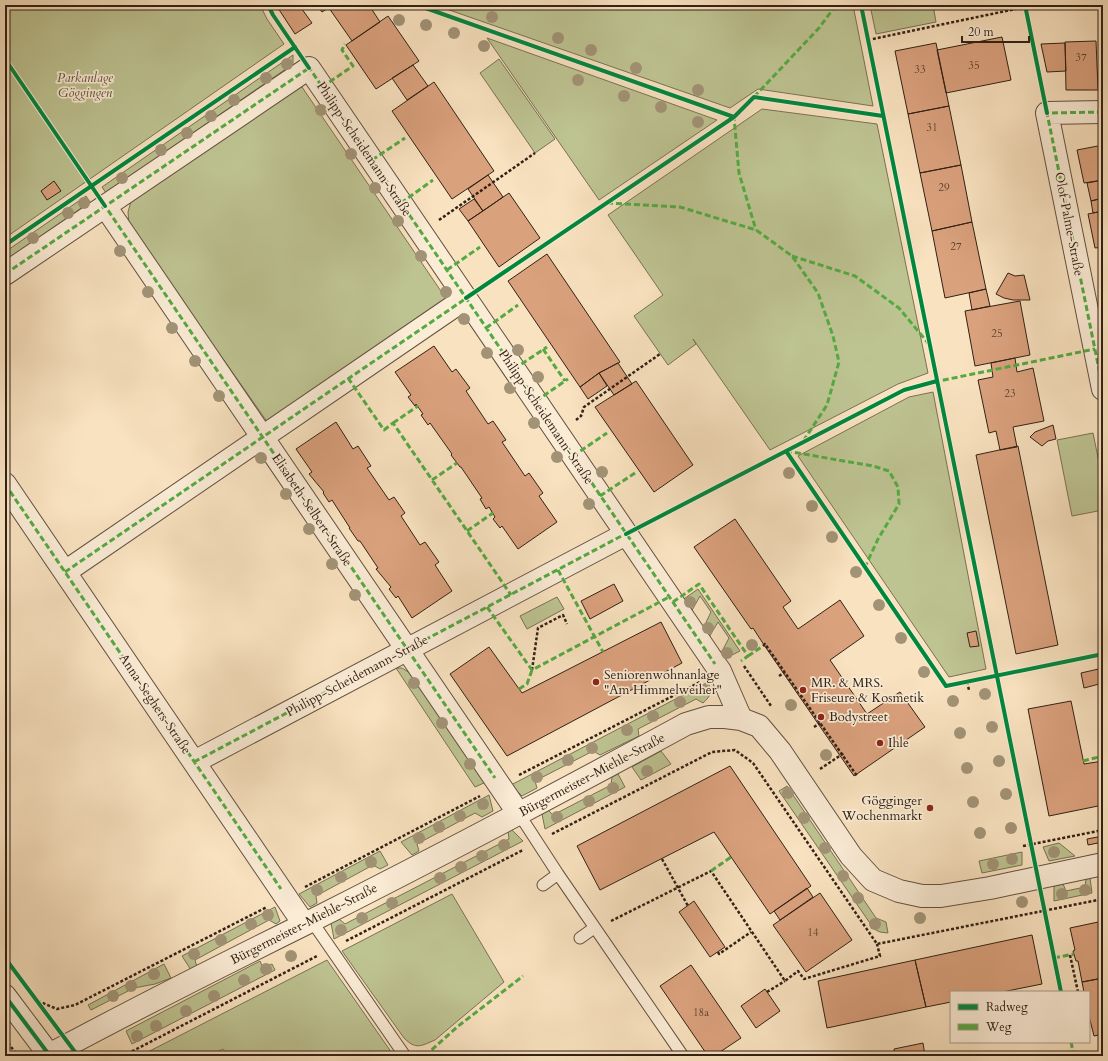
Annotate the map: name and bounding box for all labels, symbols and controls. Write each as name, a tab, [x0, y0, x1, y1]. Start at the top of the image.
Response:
scale bar	[962, 18, 1029, 44]
text: 20 m	[968, 24, 995, 40]
house number: 37	[1075, 50, 1087, 65]
house number: 35	[968, 58, 980, 73]
house number: 33	[914, 62, 926, 77]
park label: Parkanlage Göggingen	[57, 69, 114, 102]
street label: Philipp-Scheidemann-Straße	[312, 78, 416, 220]
house number: 31	[926, 120, 938, 135]
street label: Olof-Palme-Straße	[1050, 171, 1088, 277]
house number: 29	[938, 180, 950, 195]
house number: 27	[950, 239, 962, 254]
house number: 25	[991, 326, 1003, 341]
street label: Philipp-Scheidemann-Straße	[494, 346, 598, 488]
house number: 23	[1004, 386, 1016, 401]
street label: Elisabeth-Selbert-Straße	[267, 450, 357, 570]
street label: Philipp-Scheidemann-Straße	[283, 631, 431, 721]
street label: Anna-Seghers-Straße	[115, 650, 195, 758]
place label: Seniorenwohnanlage "Am Himmelweiher"	[604, 666, 722, 699]
place label: MR. & MRS. Friseure & Kosmetik	[811, 674, 924, 707]
marker: Seniorenwohnanlage "Am Himmelweiher"	[591, 677, 601, 687]
marker: MR. & MRS. Friseure & Kosmetik	[798, 685, 808, 695]
place label: Bodystreet	[829, 708, 888, 726]
marker: Bodystreet	[816, 712, 826, 722]
street label: Bürgermeister-Miehle-Straße	[516, 729, 668, 821]
place label: Ihle	[888, 734, 909, 752]
marker: Ihle	[875, 738, 885, 748]
place label: Gögginger Wochenmarkt	[841, 792, 922, 825]
marker: Gögginger Wochenmarkt	[925, 803, 935, 813]
street label: Bürgermeister-Miehle-Straße	[227, 879, 381, 969]
house number: 14	[807, 925, 819, 940]
legend	[950, 991, 1090, 1043]
text: Radweg	[986, 999, 1028, 1015]
house number: 18a	[693, 1005, 709, 1020]
text: Weg	[985, 1019, 1012, 1035]

